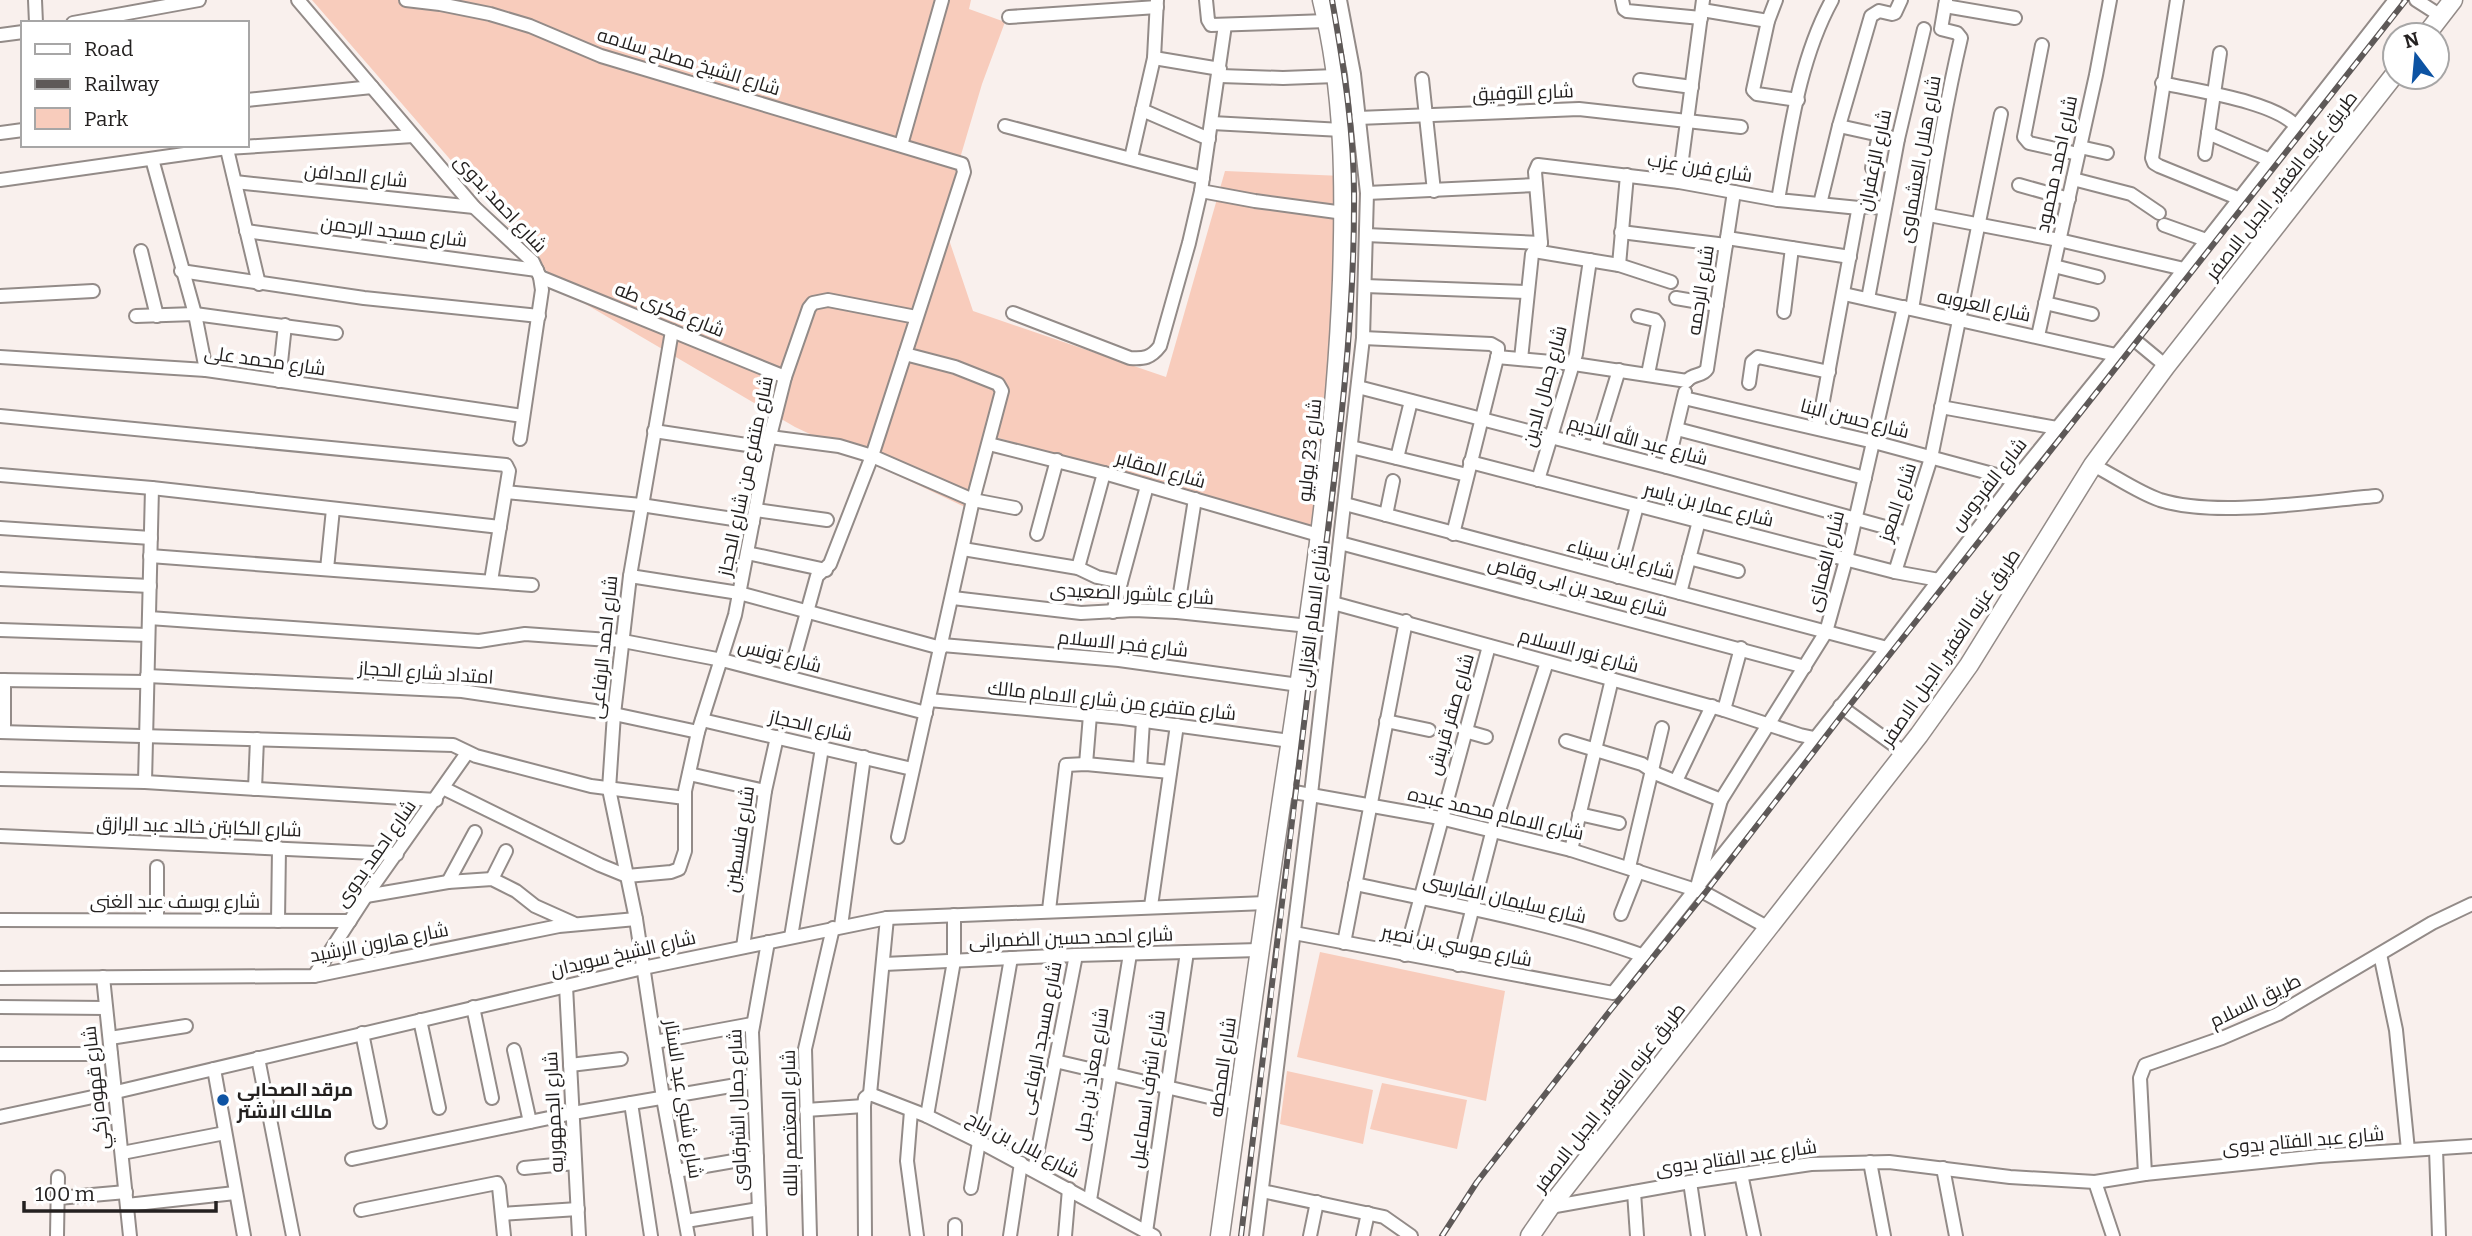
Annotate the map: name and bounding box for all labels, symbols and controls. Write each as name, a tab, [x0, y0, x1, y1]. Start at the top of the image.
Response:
legend	[21, 21, 248, 147]
north arrow	[2381, 21, 2451, 91]
street label: شارع الشيخ مصلح سلامه	[594, 23, 783, 102]
text: N	[2401, 27, 2422, 53]
text: Road	[84, 36, 133, 62]
text: Railway	[84, 71, 160, 97]
street label: شارع هلال العشماوى	[1893, 74, 1948, 245]
street label: شارع التوفيق	[1472, 79, 1574, 108]
street label: طريق عزبه الغفير, الجبل الاصفر	[2200, 86, 2363, 286]
street label: شارع احمد محمود	[2031, 93, 2084, 235]
text: Park	[84, 106, 128, 132]
street label: شارع الزعفران	[1852, 107, 1898, 214]
street label: شارع فرن عزب	[1645, 148, 1754, 189]
street label: شارع احمد بدوى	[448, 150, 552, 259]
street label: شارع المدافن	[303, 159, 409, 194]
street label: شارع مسجد الرحمن	[319, 211, 468, 254]
street label: شارع الرحمه	[1682, 243, 1721, 337]
street label: شارع فكرى طه	[611, 277, 728, 344]
street label: شارع العروبه	[1935, 284, 2033, 329]
street label: شارع جمال الدين	[1517, 323, 1574, 450]
street label: شارع محمد على	[202, 341, 327, 382]
street label: شارع متفرع من شارع الحجاز	[713, 374, 780, 580]
street label: شارع حسن البنا	[1798, 394, 1912, 445]
street label: شارع 23 يوليو	[1293, 397, 1328, 503]
street label: شارع عبد الله النديم	[1565, 410, 1711, 472]
street label: شارع الفردوس	[1945, 433, 2033, 536]
street label: شارع المقابر	[1112, 445, 1208, 495]
street label: شارع المعز	[1874, 460, 1923, 546]
street label: شارع عمار بن ياسر	[1640, 477, 1776, 534]
street label: شارع الغمازى	[1802, 508, 1851, 615]
street label: شارع ابن سيناء	[1564, 533, 1677, 586]
street label: شارع الامام الغزالى	[1292, 543, 1335, 689]
street label: طريق عزبه الغفير, الجبل الاصفر	[1875, 544, 2026, 752]
street label: شارع سعد بن ابى وقاص	[1485, 551, 1670, 624]
street label: شارع احمد الرفاعى	[585, 574, 624, 720]
street label: شارع عاشور الصعيدى	[1049, 578, 1215, 611]
street label: شارع نور الاسلام	[1516, 623, 1641, 679]
street label: شارع فجر الاسلام	[1056, 625, 1189, 664]
street label: شارع تونس	[735, 633, 824, 680]
street label: شارع صقر قريش	[1422, 651, 1481, 778]
street label: امتداد شارع الحجاز	[356, 656, 494, 691]
street label: شارع متفرع من شارع الامام مالك	[986, 676, 1237, 727]
street label: شارع الحجاز	[766, 705, 855, 748]
street label: شارع الامام محمد عبده	[1405, 782, 1586, 847]
street label: شارع فلسطين	[720, 784, 761, 894]
street label: شارع احمد بدوى	[330, 795, 423, 913]
street label: شارع الكابتن خالد عبد الرازق	[96, 811, 302, 844]
street label: شارع سليمان الفارسى	[1421, 869, 1589, 930]
street label: شارع يوسف عبد الغنى	[90, 890, 260, 915]
street label: شارع هارون الرشيد	[308, 918, 451, 969]
street label: شارع موسي بن نصير	[1378, 919, 1534, 974]
street label: شارع احمد حسين الضمرانى	[968, 922, 1174, 955]
street label: شارع الشيخ سويدان	[548, 926, 698, 983]
street label: شارع مسجد الرفاعى	[1014, 959, 1069, 1117]
street label: طريق السلام	[2206, 969, 2305, 1034]
street label: طريق عزبه الغفير, الجبل الاصفر	[1528, 998, 1691, 1198]
street label: شارع معاذ بن جبل	[1070, 1006, 1115, 1143]
street label: شارع اشرف اسماعيل	[1125, 1008, 1172, 1170]
street label: شارع المحطه	[1204, 1016, 1243, 1119]
street label: شارع شلبى عبد الستار	[657, 1017, 707, 1181]
street label: شارع قهوه زكي	[78, 1025, 116, 1151]
street label: شارع جمال الشرقاوى	[723, 1028, 754, 1192]
street label: شارع المعتصم بالله	[777, 1049, 804, 1197]
street label: شارع الجمهوريه	[539, 1051, 570, 1173]
place label: مرقد الصحابي مالك الاشتر	[236, 1078, 353, 1123]
marker: مرقد الصحابي مالك الاشتر	[215, 1092, 231, 1108]
street label: شارع بلال بن رباح	[962, 1106, 1083, 1185]
street label: شارع عبد الفتاح بدوى	[2221, 1122, 2385, 1161]
street label: شارع عبد الفتاح بدوى	[1654, 1135, 1818, 1182]
scale bar	[24, 1170, 217, 1214]
text: 100 m	[35, 1181, 95, 1207]

